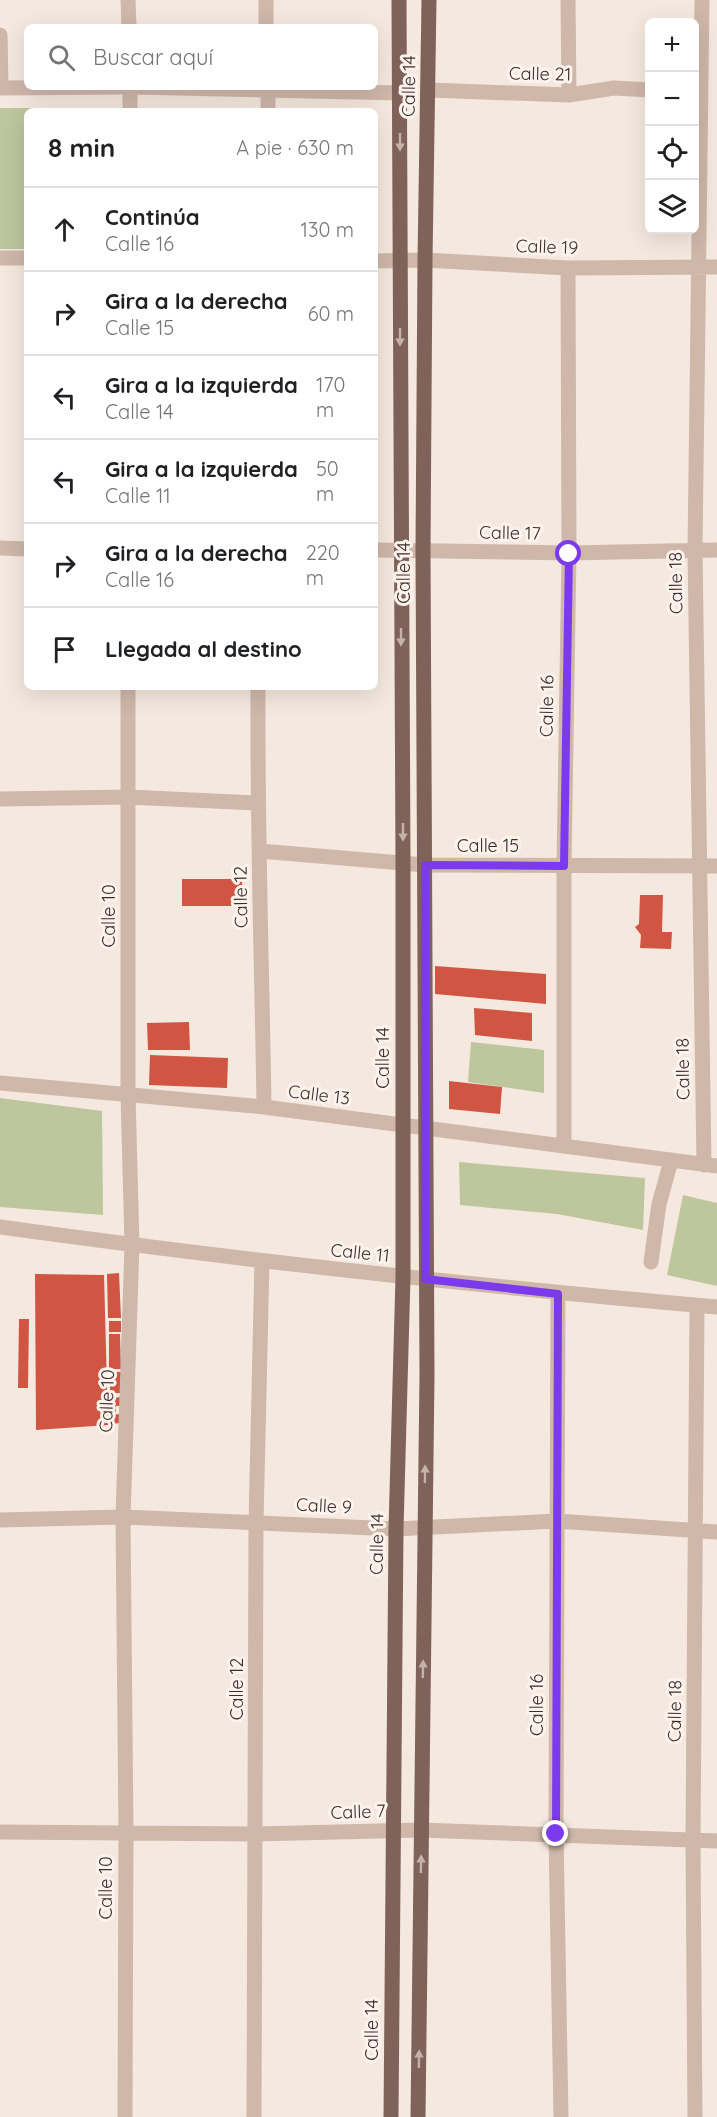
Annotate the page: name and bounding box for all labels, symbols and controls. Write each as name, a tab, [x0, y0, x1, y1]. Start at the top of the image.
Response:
map controls	[645, 18, 699, 234]
button: +	[645, 18, 699, 72]
search box	[24, 24, 378, 90]
icon: search	[45, 41, 78, 74]
text: Buscar aquí	[93, 43, 213, 71]
street label: Calle 14	[396, 55, 421, 117]
street label: Calle 21	[509, 61, 571, 86]
button: −	[645, 72, 699, 126]
button: locate	[645, 126, 699, 180]
text: 8 min	[48, 131, 115, 164]
one-way arrow	[395, 133, 405, 152]
text: A pie · 630 m	[236, 135, 354, 160]
button: layers	[645, 180, 699, 234]
text: Continúa	[105, 203, 200, 231]
icon: ahead	[48, 213, 81, 246]
text: 130 m	[301, 217, 354, 242]
text: Calle 16	[105, 231, 174, 256]
street label: Calle 19	[515, 234, 579, 259]
text: Gira a la derecha	[105, 287, 288, 315]
icon: right	[48, 297, 81, 330]
text: 60 m	[308, 301, 354, 326]
text: Calle 15	[105, 315, 174, 340]
one-way arrow	[395, 328, 405, 347]
text: Gira a la izquierda	[105, 371, 298, 399]
text: 170 m	[316, 372, 345, 422]
icon: left	[48, 381, 81, 414]
text: Calle 14	[105, 399, 174, 424]
text: Gira a la izquierda	[105, 455, 298, 483]
text: 50 m	[316, 456, 339, 506]
icon: left	[48, 465, 81, 498]
text: Calle 11	[105, 483, 171, 508]
street label: Calle 17	[479, 520, 541, 545]
text: Gira a la derecha	[105, 539, 288, 567]
text: 220 m	[306, 540, 340, 590]
route start	[555, 540, 581, 566]
street label: Calle 14	[392, 542, 415, 604]
icon: right	[48, 549, 81, 582]
street label: Calle 18	[663, 552, 688, 614]
text: Calle 16	[105, 567, 174, 592]
one-way arrow	[396, 628, 406, 647]
icon: arrive	[48, 633, 81, 666]
text: Llegada al destino	[105, 635, 302, 663]
street label: Calle 16	[534, 674, 559, 737]
one-way arrow	[398, 823, 408, 842]
street label: Calle 15	[457, 834, 519, 857]
street label: Calle 12	[228, 866, 253, 928]
street label: Calle 10	[97, 884, 120, 948]
street label: Calle 14	[371, 1027, 394, 1089]
street label: Calle 18	[670, 1038, 695, 1100]
street label: Calle 13	[287, 1079, 351, 1110]
street label: Calle 11	[329, 1238, 391, 1267]
street label: Calle 10	[94, 1369, 119, 1433]
one-way arrow	[420, 1464, 430, 1483]
street label: Calle 9	[296, 1493, 353, 1518]
street label: Calle 14	[364, 1513, 389, 1575]
street label: Calle 12	[225, 1658, 248, 1720]
one-way arrow	[418, 1659, 428, 1678]
street label: Calle 16	[525, 1674, 548, 1736]
street label: Calle 18	[662, 1680, 687, 1742]
street label: Calle 7	[330, 1799, 386, 1824]
route end	[542, 1820, 568, 1846]
one-way arrow	[416, 1854, 426, 1873]
street label: Calle 10	[94, 1856, 117, 1920]
street label: Calle 14	[360, 1999, 383, 2061]
one-way arrow	[414, 2049, 424, 2068]

